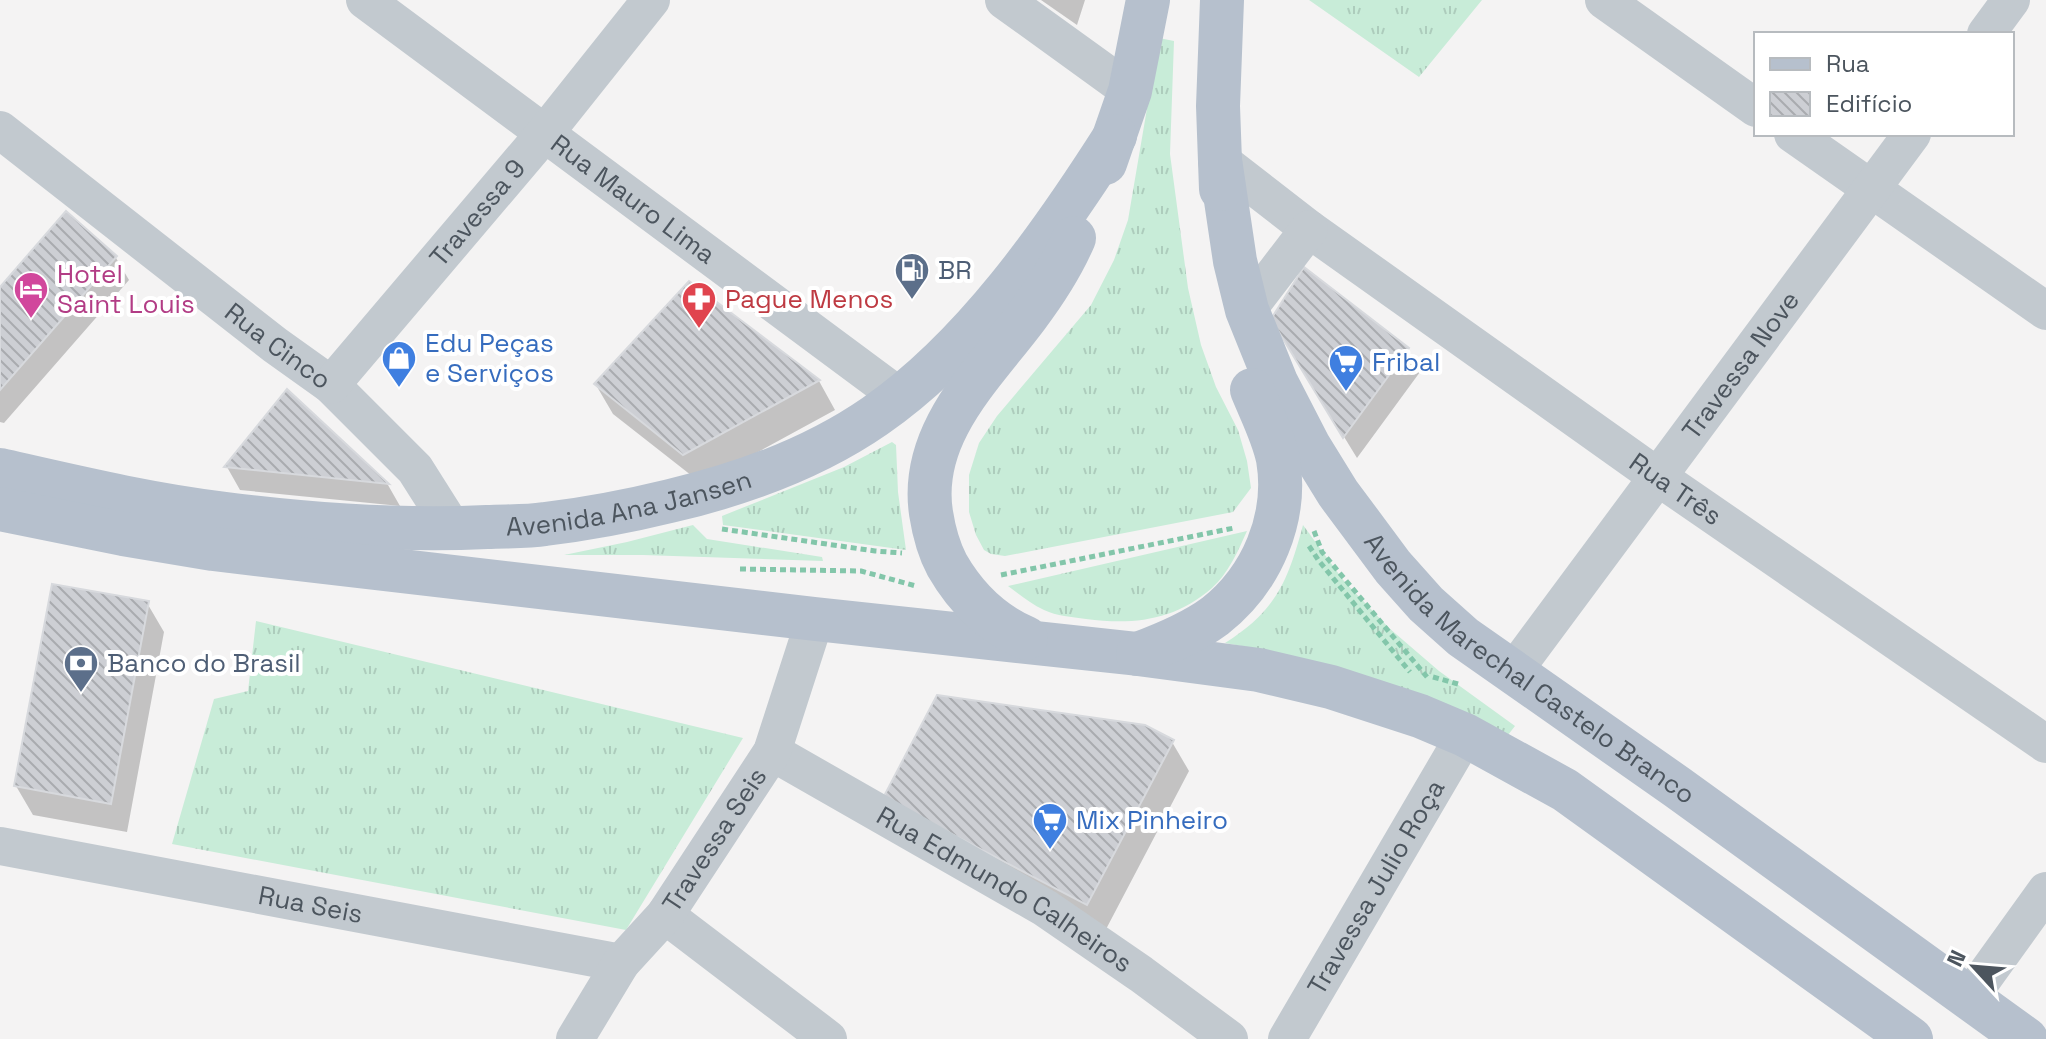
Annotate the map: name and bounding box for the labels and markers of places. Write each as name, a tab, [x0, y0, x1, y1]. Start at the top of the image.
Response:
fuel station icon: BR	[893, 251, 931, 301]
place label: BR	[938, 253, 972, 287]
place label: Hotel Saint Louis	[57, 257, 195, 321]
hotel icon: Hotel Saint Louis	[12, 270, 50, 320]
pharmacy icon: Pague Menos	[680, 280, 718, 330]
place label: Pague Menos	[725, 282, 893, 316]
place label: Edu Peças e Serviços	[425, 326, 554, 390]
shop icon: Edu Peças e Serviços	[380, 339, 418, 389]
supermarket icon: Fribal	[1327, 343, 1365, 393]
place label: Fribal	[1372, 345, 1440, 379]
bank icon: Banco do Brasil	[62, 644, 100, 694]
place label: Banco do Brasil	[107, 646, 301, 680]
supermarket icon: Mix Pinheiro	[1031, 801, 1069, 851]
place label: Mix Pinheiro	[1076, 803, 1228, 837]

